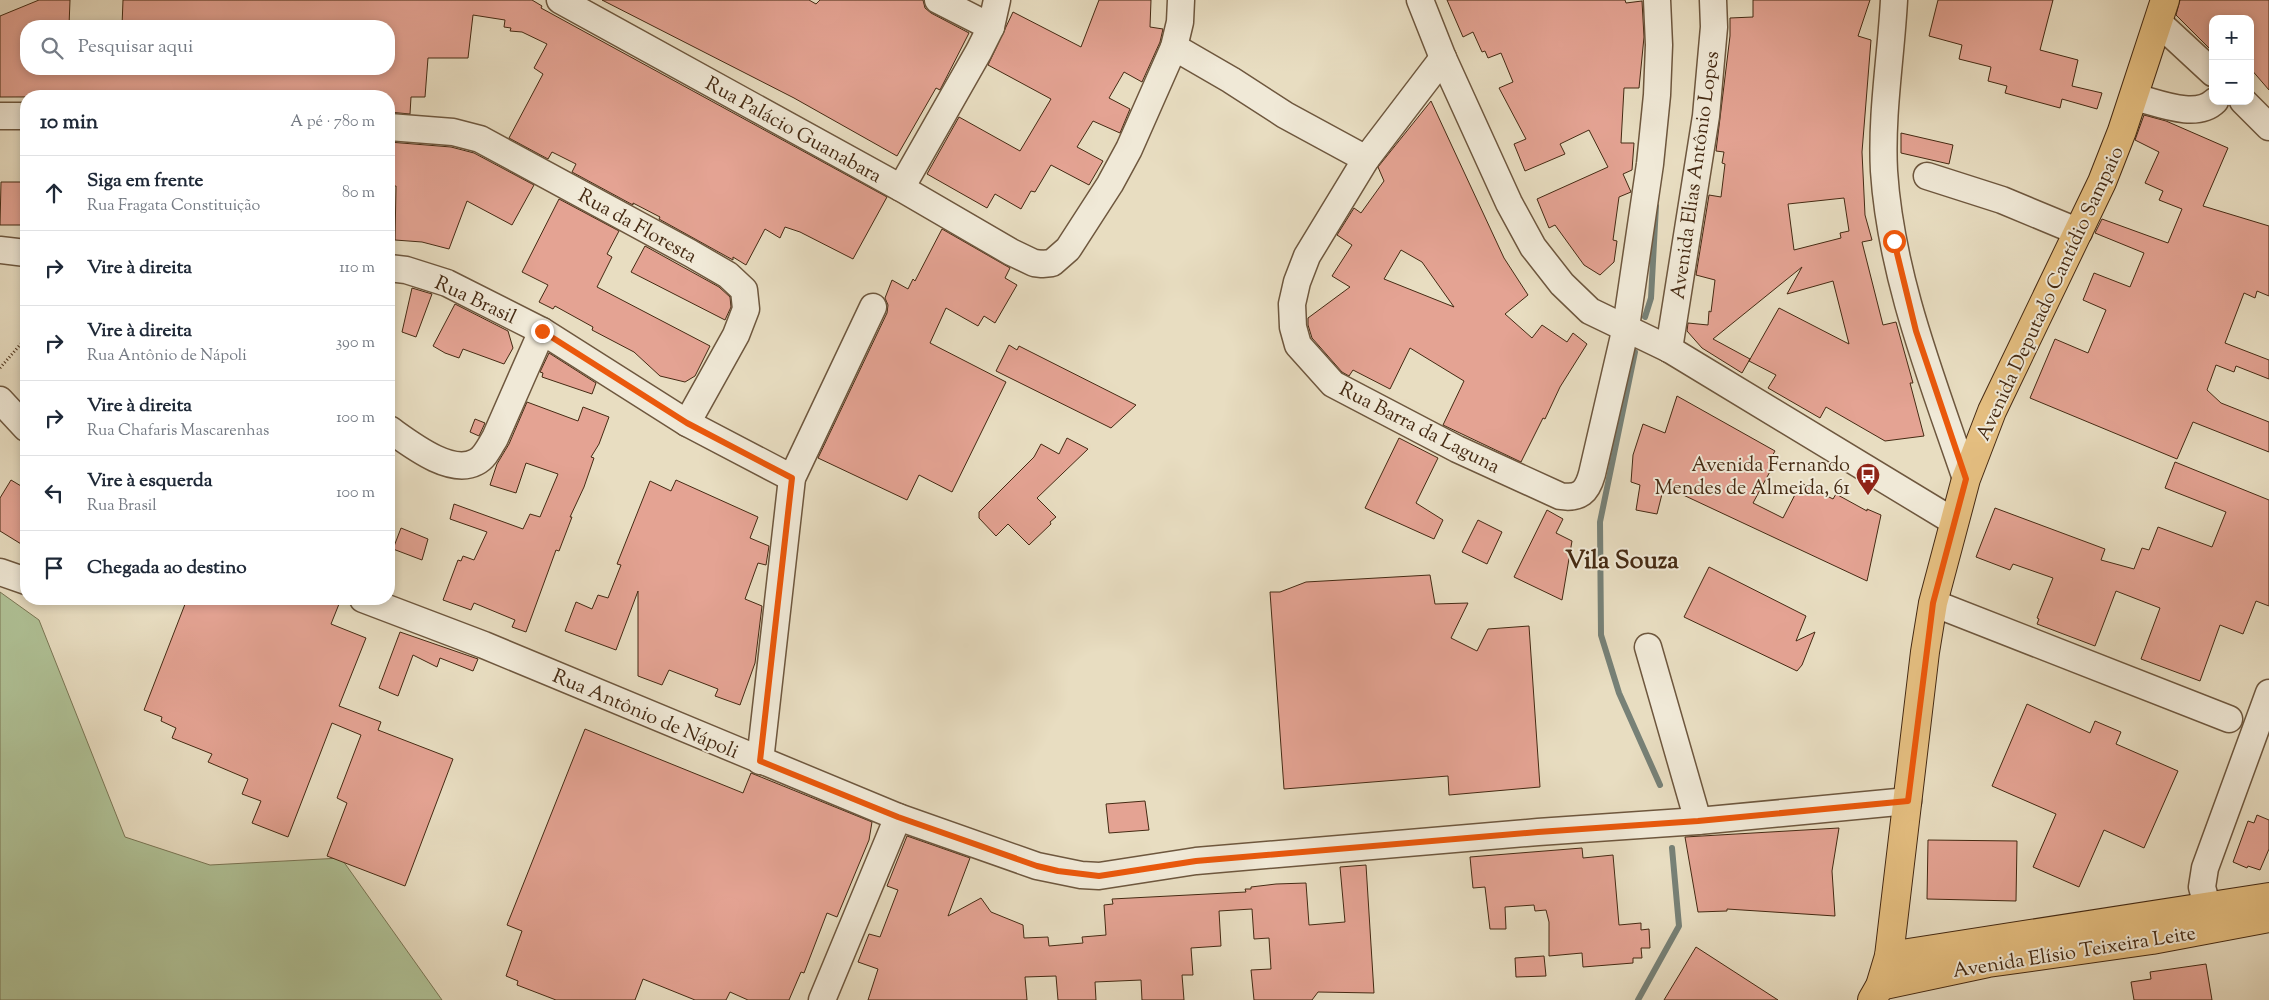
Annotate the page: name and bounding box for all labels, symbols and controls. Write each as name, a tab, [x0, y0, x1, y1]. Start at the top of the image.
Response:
map controls	[2209, 15, 2254, 105]
button: +	[2209, 15, 2254, 60]
search box	[20, 20, 395, 75]
icon: search	[38, 34, 66, 62]
text: Pesquisar aqui	[78, 34, 193, 61]
street label: Avenida Elias Antônio Lopes	[1665, 49, 1728, 301]
button: −	[2209, 60, 2254, 105]
street label: Rua Palácio Guanabara	[699, 71, 886, 192]
text: 10 min	[40, 108, 98, 138]
text: A pé · 780 m	[290, 111, 375, 134]
street label: Avenida Deputado Cantídio Sampaio	[1970, 142, 2132, 446]
text: Siga em frente	[87, 168, 203, 195]
icon: ahead	[40, 179, 68, 207]
text: 80 m	[342, 182, 375, 205]
street label: Rua da Floresta	[572, 183, 701, 272]
text: Rua Fragata Constituição	[87, 195, 260, 218]
route start	[1883, 230, 1906, 253]
icon: right	[40, 254, 68, 282]
text: Vire à direita	[87, 255, 192, 282]
text: 110 m	[339, 257, 375, 280]
street label: Rua Brasil	[429, 270, 521, 333]
text: Vire à direita	[87, 318, 192, 345]
route end	[531, 320, 554, 343]
icon: right	[40, 329, 68, 357]
text: 390 m	[336, 332, 375, 355]
text: Rua Antônio de Nápoli	[87, 345, 247, 368]
street label: Rua Barra da Laguna	[1333, 376, 1504, 482]
text: Vire à direita	[87, 393, 192, 420]
icon: right	[40, 404, 68, 432]
text: 100 m	[336, 407, 375, 430]
text: Rua Chafaris Mascarenhas	[87, 420, 269, 443]
place label: Avenida Fernando Mendes de Almeida, 61	[1654, 452, 1850, 504]
bus stop icon: Avenida Fernando Mendes de Almeida, 61	[1855, 462, 1881, 496]
text: Vire à esquerda	[87, 468, 213, 495]
icon: left	[40, 479, 68, 507]
text: 100 m	[336, 482, 375, 505]
text: Rua Brasil	[87, 495, 157, 518]
district label: Vila Souza	[1565, 544, 1679, 580]
icon: arrive	[40, 554, 68, 582]
text: Chegada ao destino	[87, 555, 247, 582]
street label: Rua Antônio de Nápoli	[547, 663, 743, 768]
street label: Avenida Elísio Teixeira Leite	[1951, 920, 2198, 987]

